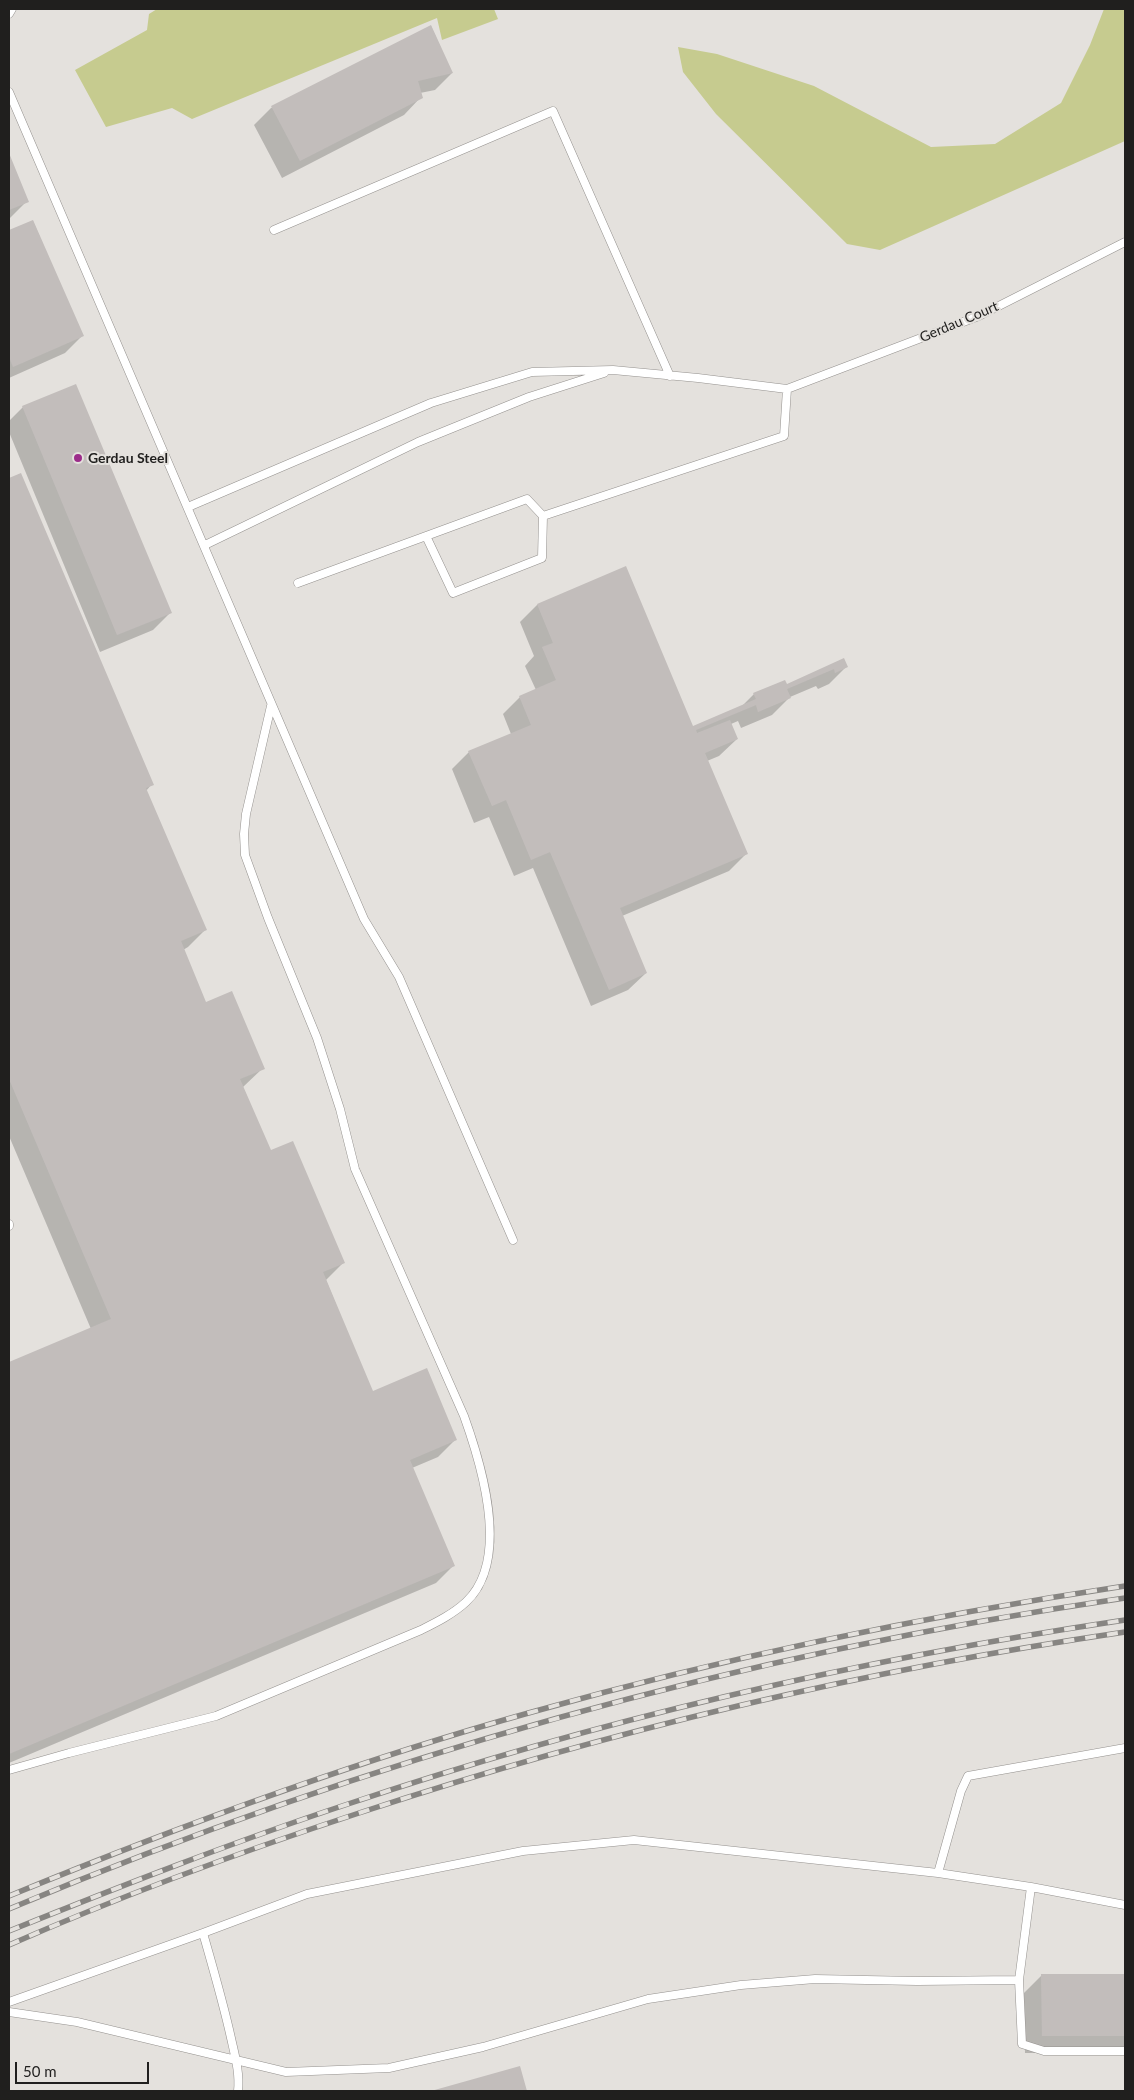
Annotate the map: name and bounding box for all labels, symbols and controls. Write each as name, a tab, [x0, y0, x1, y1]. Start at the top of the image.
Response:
street label: Gerdau Court	[917, 298, 1001, 346]
place label: Gerdau Steel	[88, 450, 168, 466]
marker: Gerdau Steel	[72, 452, 84, 464]
scale bar	[18, 2052, 151, 2084]
text: 50 m	[23, 2062, 57, 2080]

